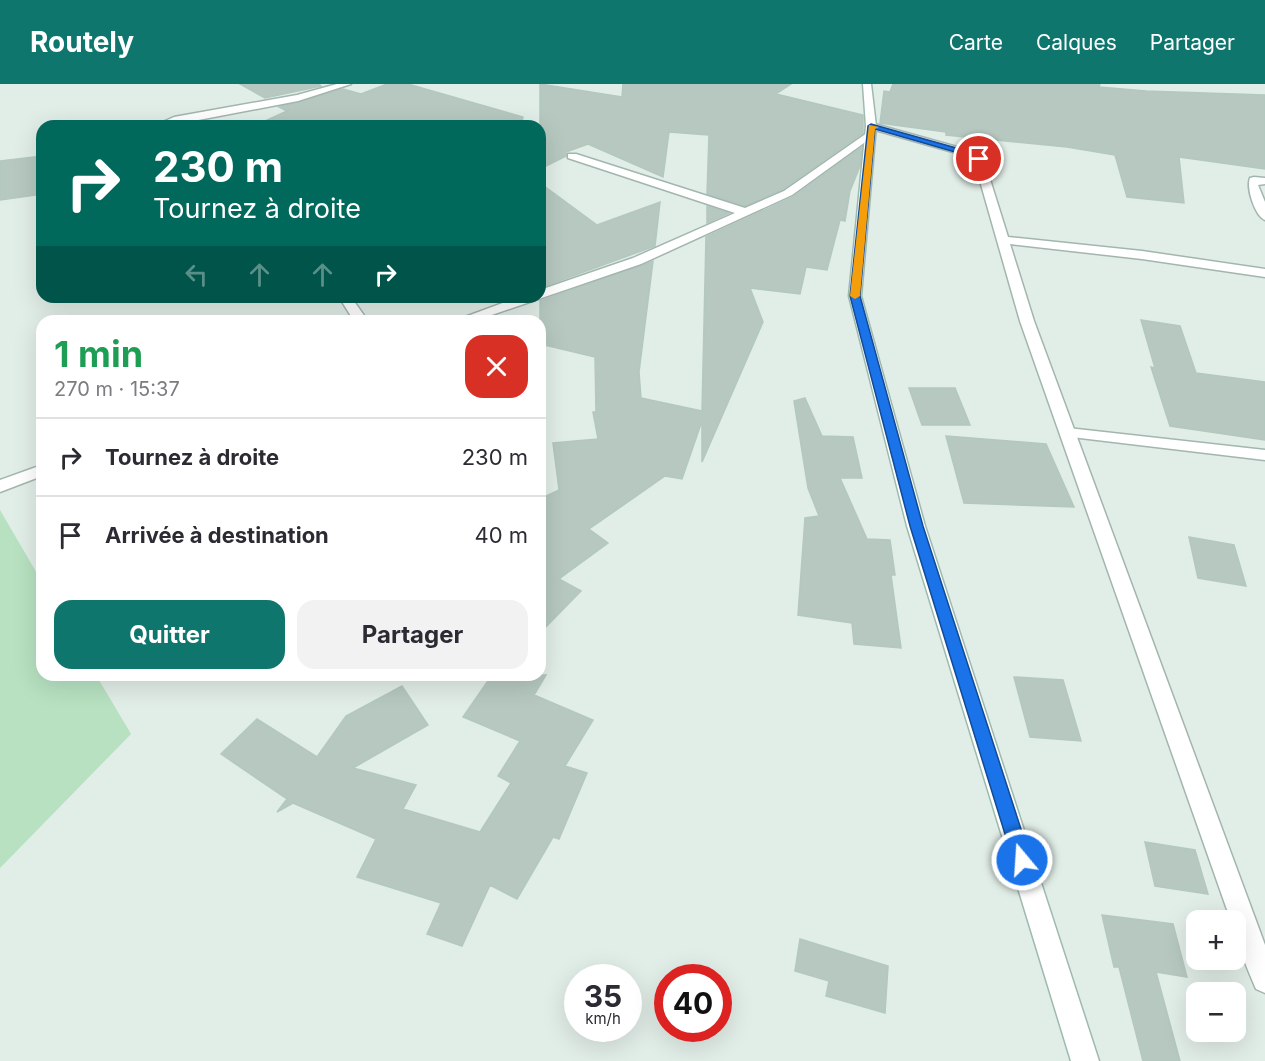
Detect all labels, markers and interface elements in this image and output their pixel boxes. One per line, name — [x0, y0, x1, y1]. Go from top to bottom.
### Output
text: Routely — [30, 25, 134, 59]
text: Carte — [949, 30, 1003, 55]
text: Calques — [1036, 30, 1117, 55]
text: Partager — [1150, 30, 1235, 55]
pin — [953, 133, 1004, 184]
text: 230 m — [153, 141, 283, 192]
icon: arrive — [962, 142, 995, 175]
icon: right — [54, 144, 132, 222]
text: Tournez à droite — [153, 192, 361, 225]
icon: left — [180, 258, 213, 291]
icon: ahead — [243, 258, 276, 291]
icon: ahead — [306, 258, 339, 291]
icon: right — [369, 258, 402, 291]
text: 1 min — [54, 332, 143, 376]
button: close — [465, 335, 528, 398]
text: 270 m · 15:37 — [54, 377, 180, 401]
icon: right — [54, 441, 87, 474]
text: Tournez à droite — [105, 444, 279, 470]
text: 230 m — [462, 444, 528, 470]
icon: arrive — [54, 519, 87, 552]
text: Arrivée à destination — [105, 522, 329, 548]
text: 40 m — [474, 522, 528, 548]
button: Quitter — [54, 600, 285, 669]
button: Partager — [297, 600, 528, 669]
position arrow — [990, 828, 1054, 892]
map controls — [1186, 910, 1246, 1042]
button: + — [1186, 910, 1246, 970]
speed limit sign: 40 — [654, 964, 732, 1042]
text: 35 — [584, 978, 622, 1014]
button: − — [1186, 982, 1246, 1042]
text: km/h — [585, 1009, 621, 1028]

